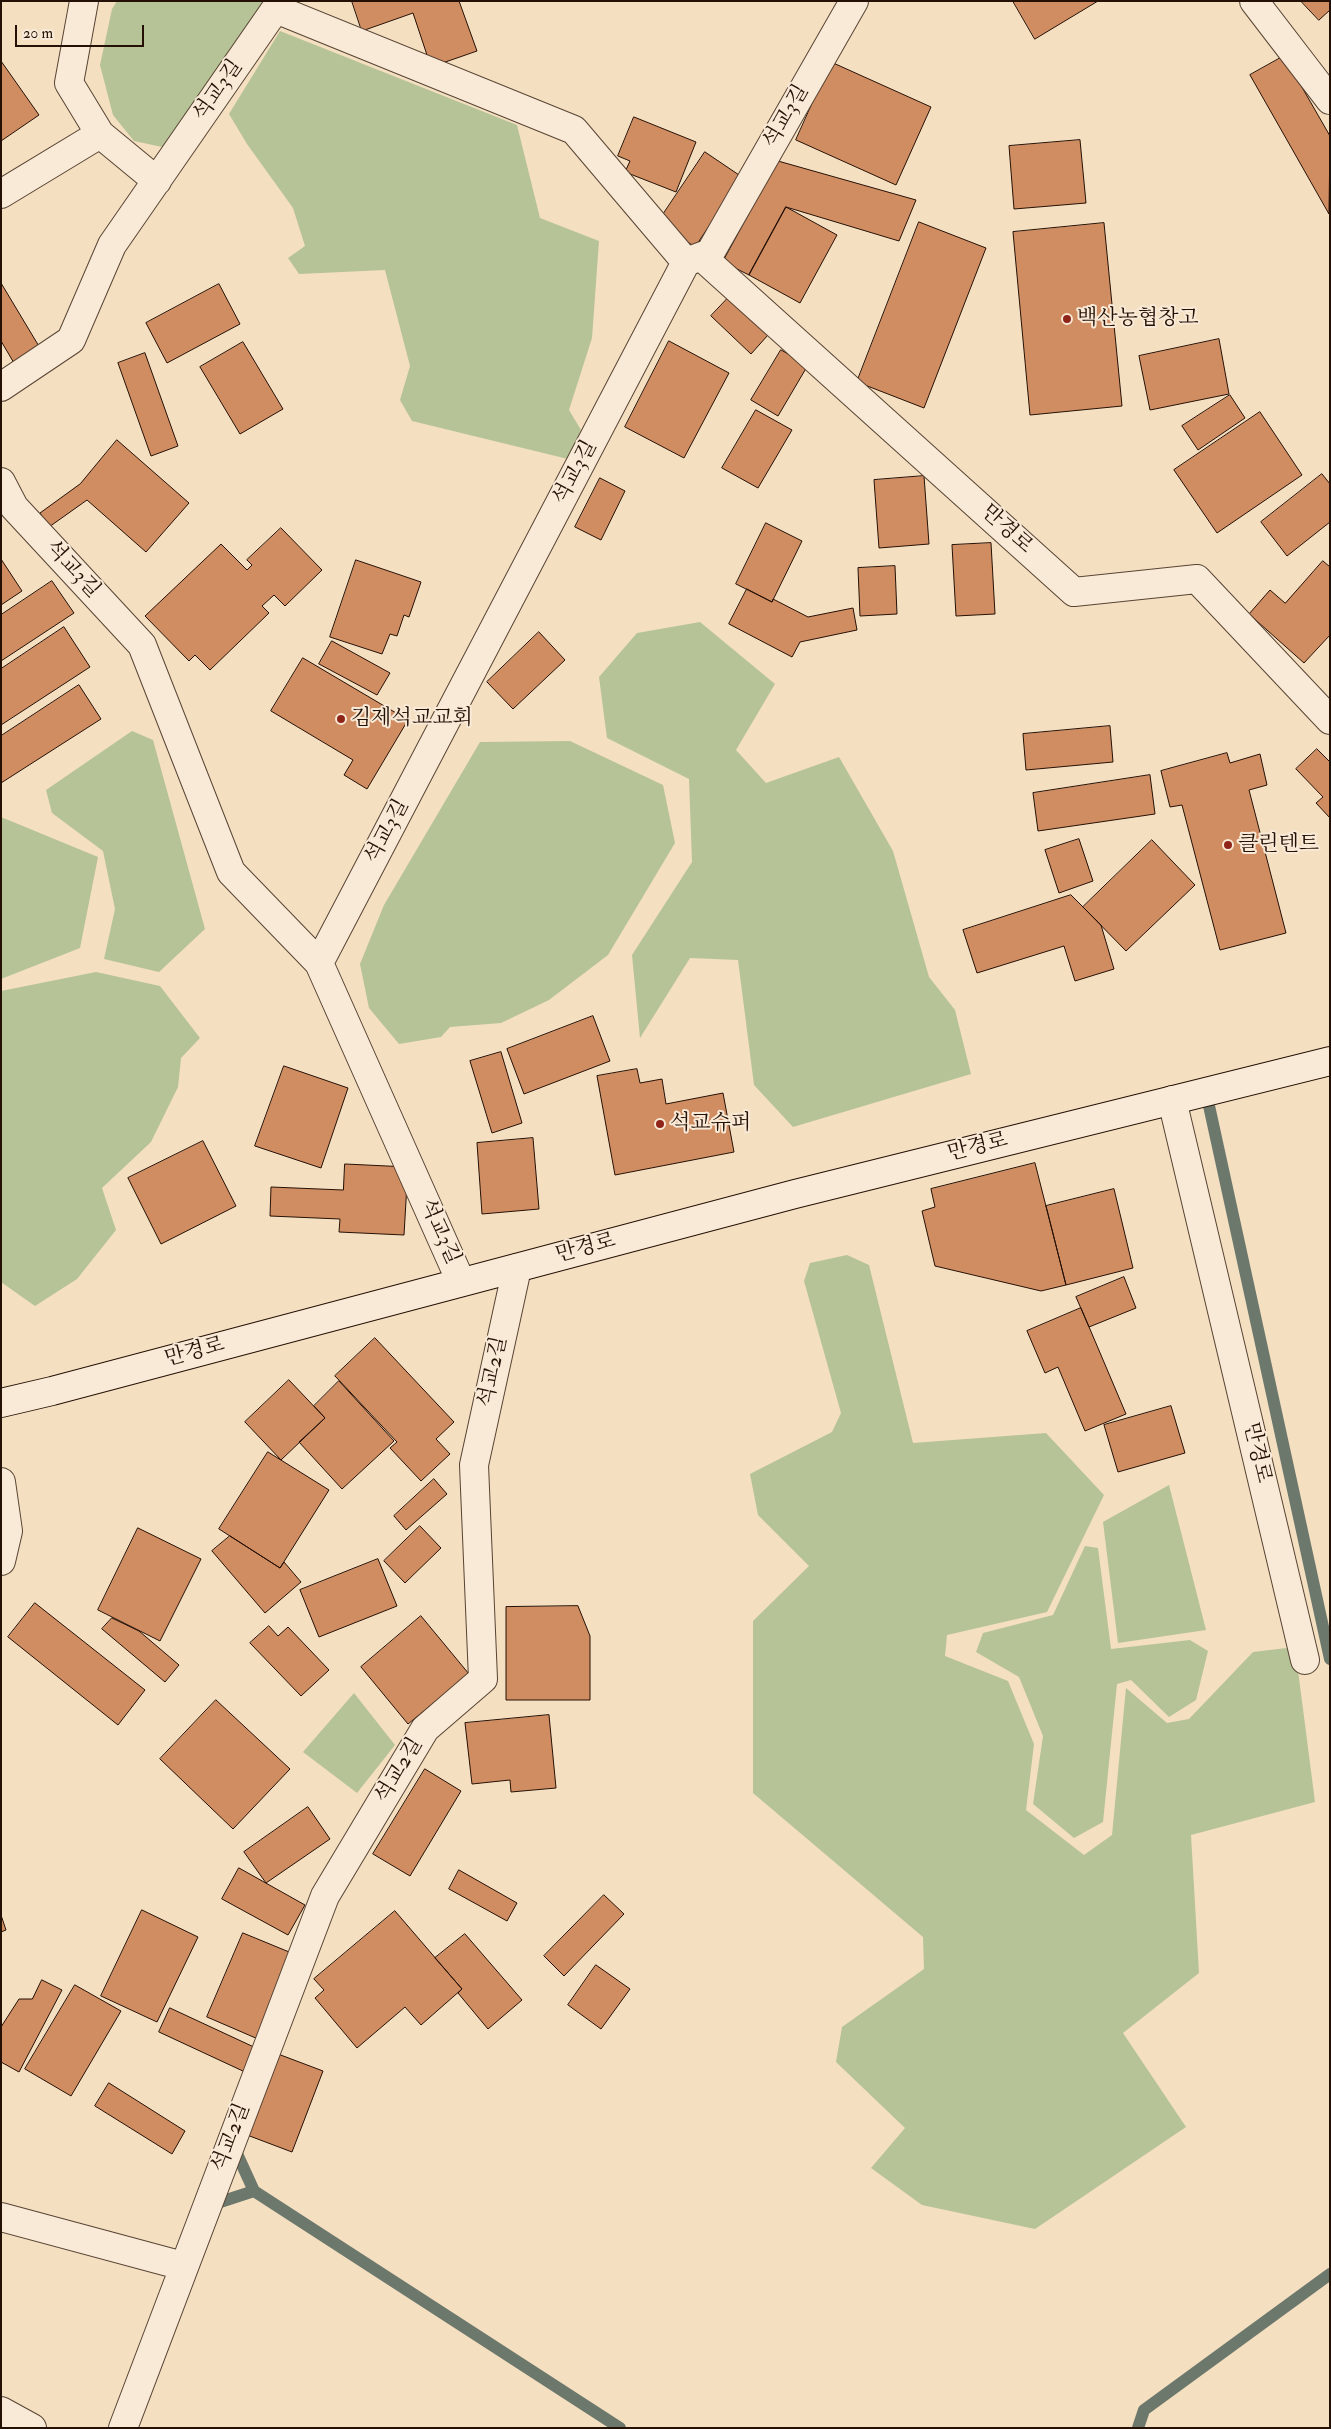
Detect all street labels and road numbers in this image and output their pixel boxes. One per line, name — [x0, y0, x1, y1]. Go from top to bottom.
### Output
street label: 석교3길 — [189, 56, 249, 126]
street label: 석교3길 — [759, 81, 815, 153]
street label: 석교3길 — [549, 437, 603, 509]
street label: 만경로 — [975, 500, 1037, 560]
street label: 석교3길 — [39, 536, 105, 604]
street label: 석교3길 — [361, 796, 415, 868]
street label: 만경로 — [945, 1128, 1011, 1168]
street label: 석교3길 — [413, 1195, 465, 1269]
street label: 만경로 — [553, 1229, 619, 1269]
street label: 만경로 — [162, 1333, 228, 1373]
street label: 석교2길 — [474, 1334, 514, 1410]
street label: 만경로 — [1237, 1421, 1275, 1485]
street label: 석교2길 — [371, 1734, 429, 1808]
street label: 석교2길 — [207, 2100, 257, 2176]

